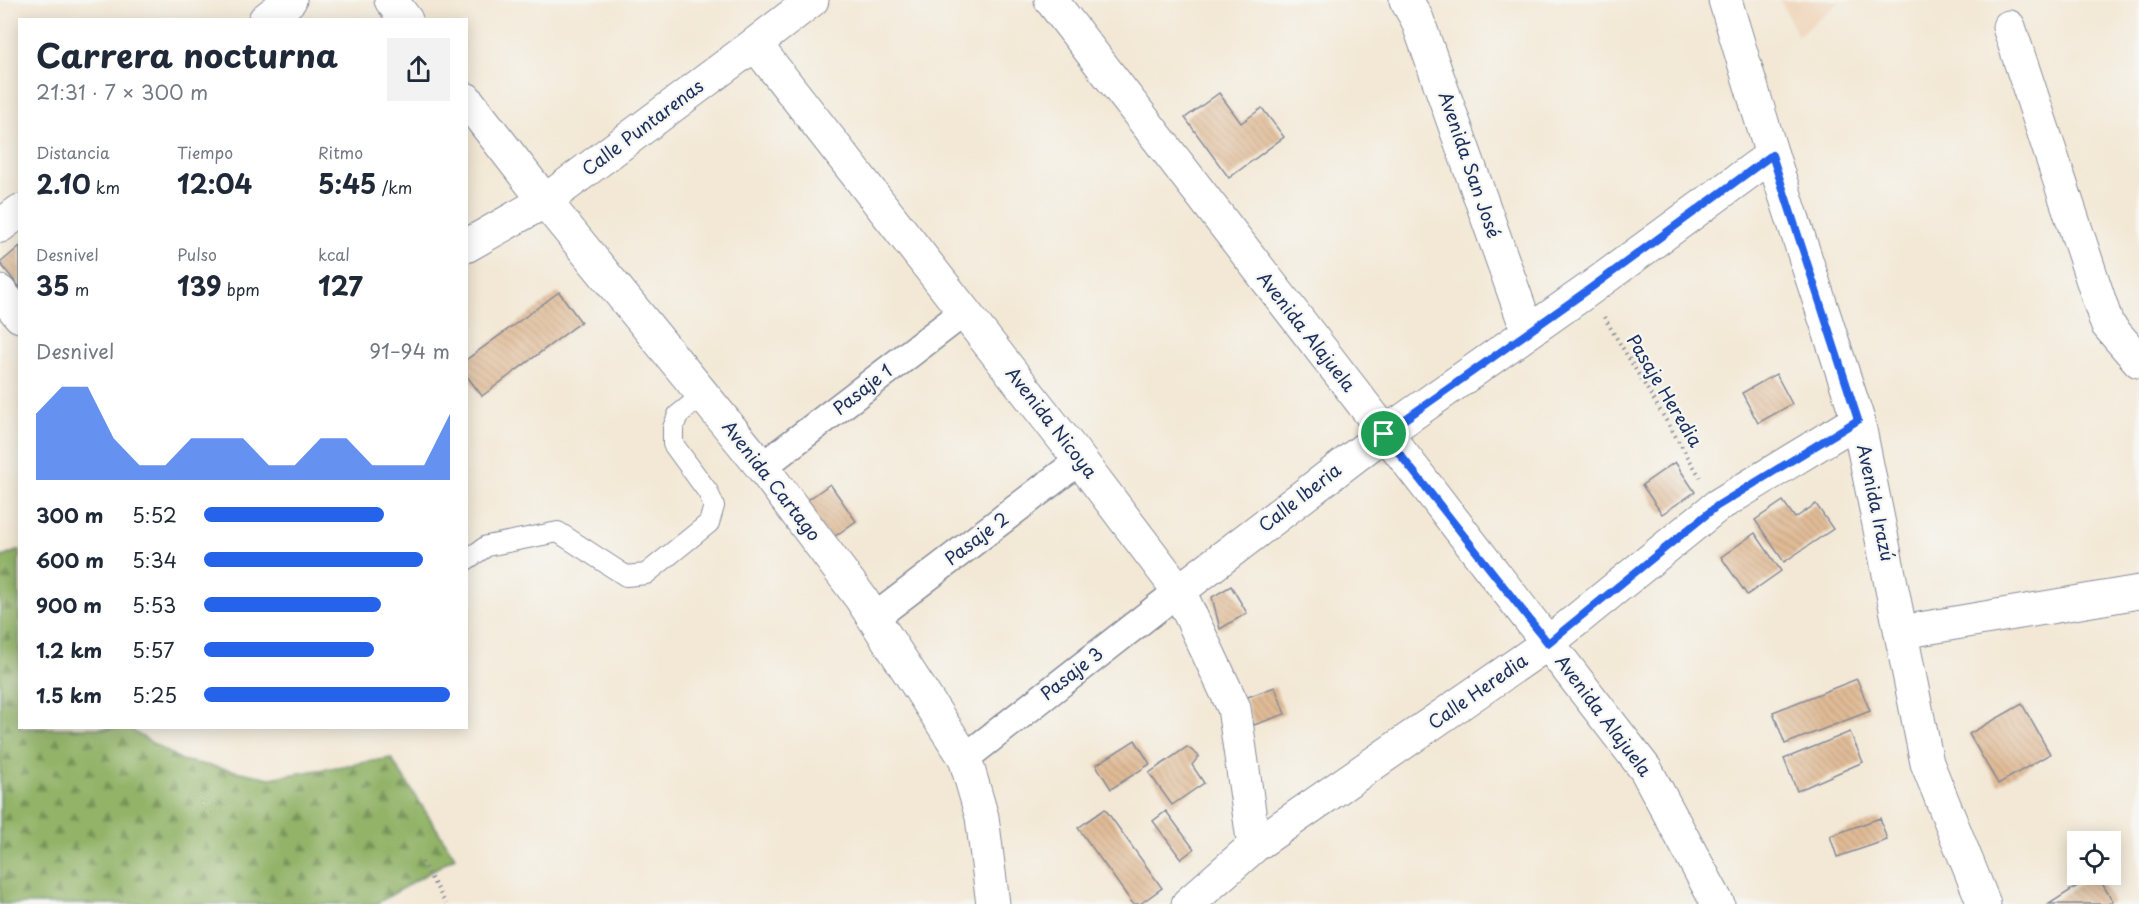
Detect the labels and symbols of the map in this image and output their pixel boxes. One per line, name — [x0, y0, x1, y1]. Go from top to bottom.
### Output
street label: Calle Puntarenas — [576, 72, 709, 182]
street label: Avenida San José — [1433, 88, 1508, 241]
street label: Avenida Alajuela — [1252, 265, 1363, 397]
street label: Pasaje Heredia — [1621, 329, 1710, 452]
street label: Pasaje 1 — [826, 357, 898, 421]
street label: Avenida Nicoya — [1000, 361, 1105, 484]
pin — [1358, 408, 1409, 459]
street label: Avenida Cartago — [716, 414, 828, 546]
street label: Avenida Irazú — [1851, 442, 1902, 564]
street label: Calle Iberia — [1252, 455, 1347, 538]
street label: Pasaje 2 — [938, 505, 1014, 571]
street label: Pasaje 3 — [1034, 640, 1108, 706]
street label: Calle Heredia — [1422, 646, 1533, 735]
street label: Avenida Alajuela — [1549, 649, 1659, 782]

